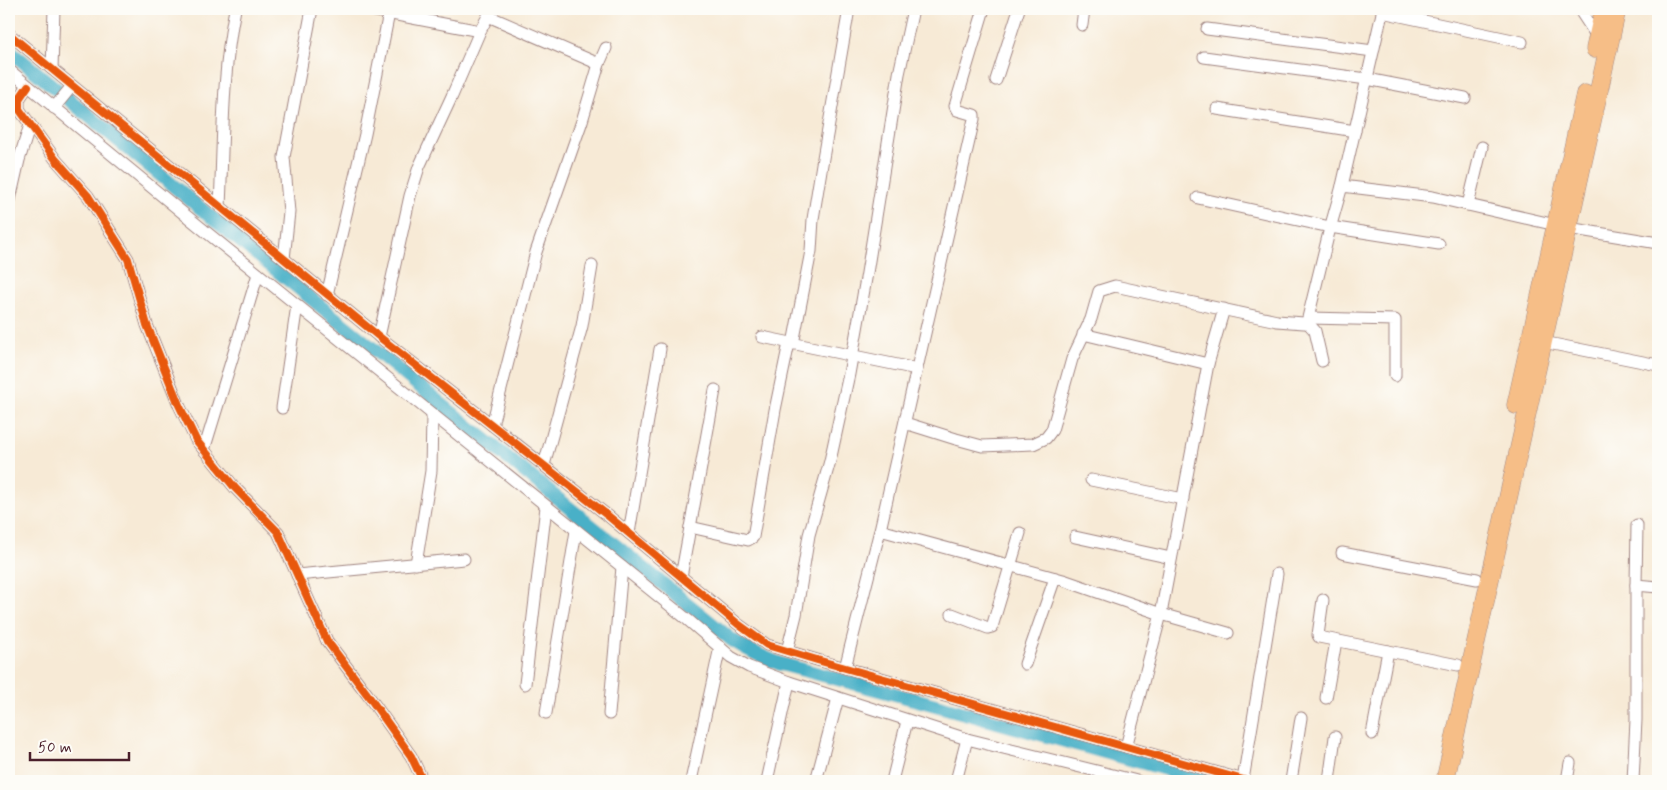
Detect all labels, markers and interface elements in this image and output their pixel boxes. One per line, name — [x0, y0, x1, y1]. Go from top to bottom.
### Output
scale bar — [30, 730, 129, 762]
text: 50 m — [38, 738, 72, 758]

